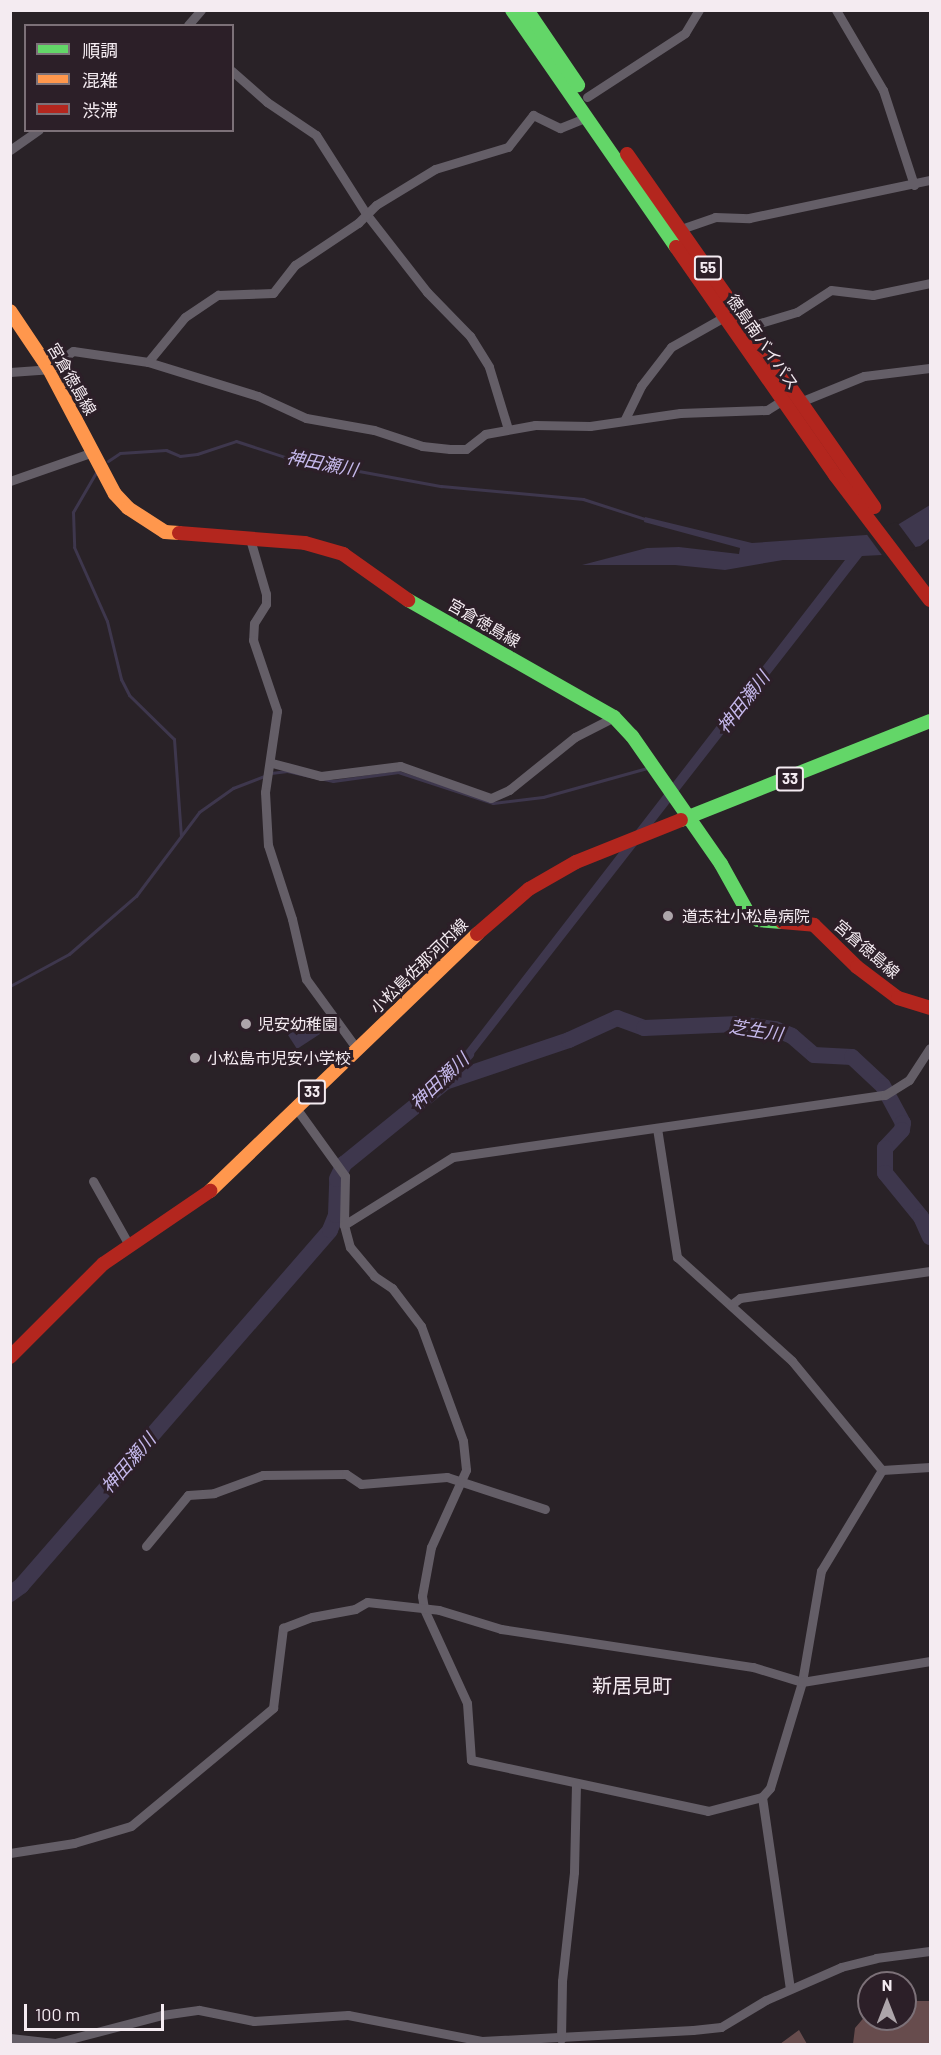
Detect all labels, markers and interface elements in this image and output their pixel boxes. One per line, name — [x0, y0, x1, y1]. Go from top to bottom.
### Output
legend — [24, 24, 234, 132]
text: 順調 — [82, 39, 118, 61]
text: 混雑 — [82, 69, 118, 91]
text: 渋滞 — [82, 99, 118, 121]
road number: 55 — [693, 256, 723, 280]
street label: 徳島南バイパス — [723, 291, 803, 393]
street label: 宮倉徳島線 — [44, 340, 100, 418]
water label: 神田瀬川 — [285, 446, 359, 480]
street label: 宮倉徳島線 — [445, 595, 523, 651]
water label: 神田瀬川 — [712, 667, 774, 737]
road number: 33 — [775, 767, 805, 791]
place label: 道志社小松島病院 — [682, 906, 810, 926]
marker: 道志社小松島病院 — [659, 907, 677, 925]
street label: 小松島佐那河内線 — [366, 915, 472, 1017]
street label: 宮倉徳島線 — [831, 916, 903, 982]
place label: 児安幼稚園 — [258, 1014, 338, 1034]
water label: 芝生川 — [728, 1015, 784, 1045]
marker: 児安幼稚園 — [239, 1017, 253, 1031]
place label: 小松島市児安小学校 — [207, 1048, 351, 1068]
water label: 神田瀬川 — [405, 1049, 473, 1113]
marker: 小松島市児安小学校 — [188, 1051, 202, 1065]
road number: 33 — [297, 1080, 327, 1104]
water label: 神田瀬川 — [96, 1429, 160, 1497]
district label: 新居見町 — [592, 1673, 672, 1697]
north arrow — [857, 1971, 917, 2031]
text: N — [882, 1975, 892, 1994]
scale bar — [27, 1992, 166, 2030]
text: 100 m — [35, 2003, 80, 2025]

